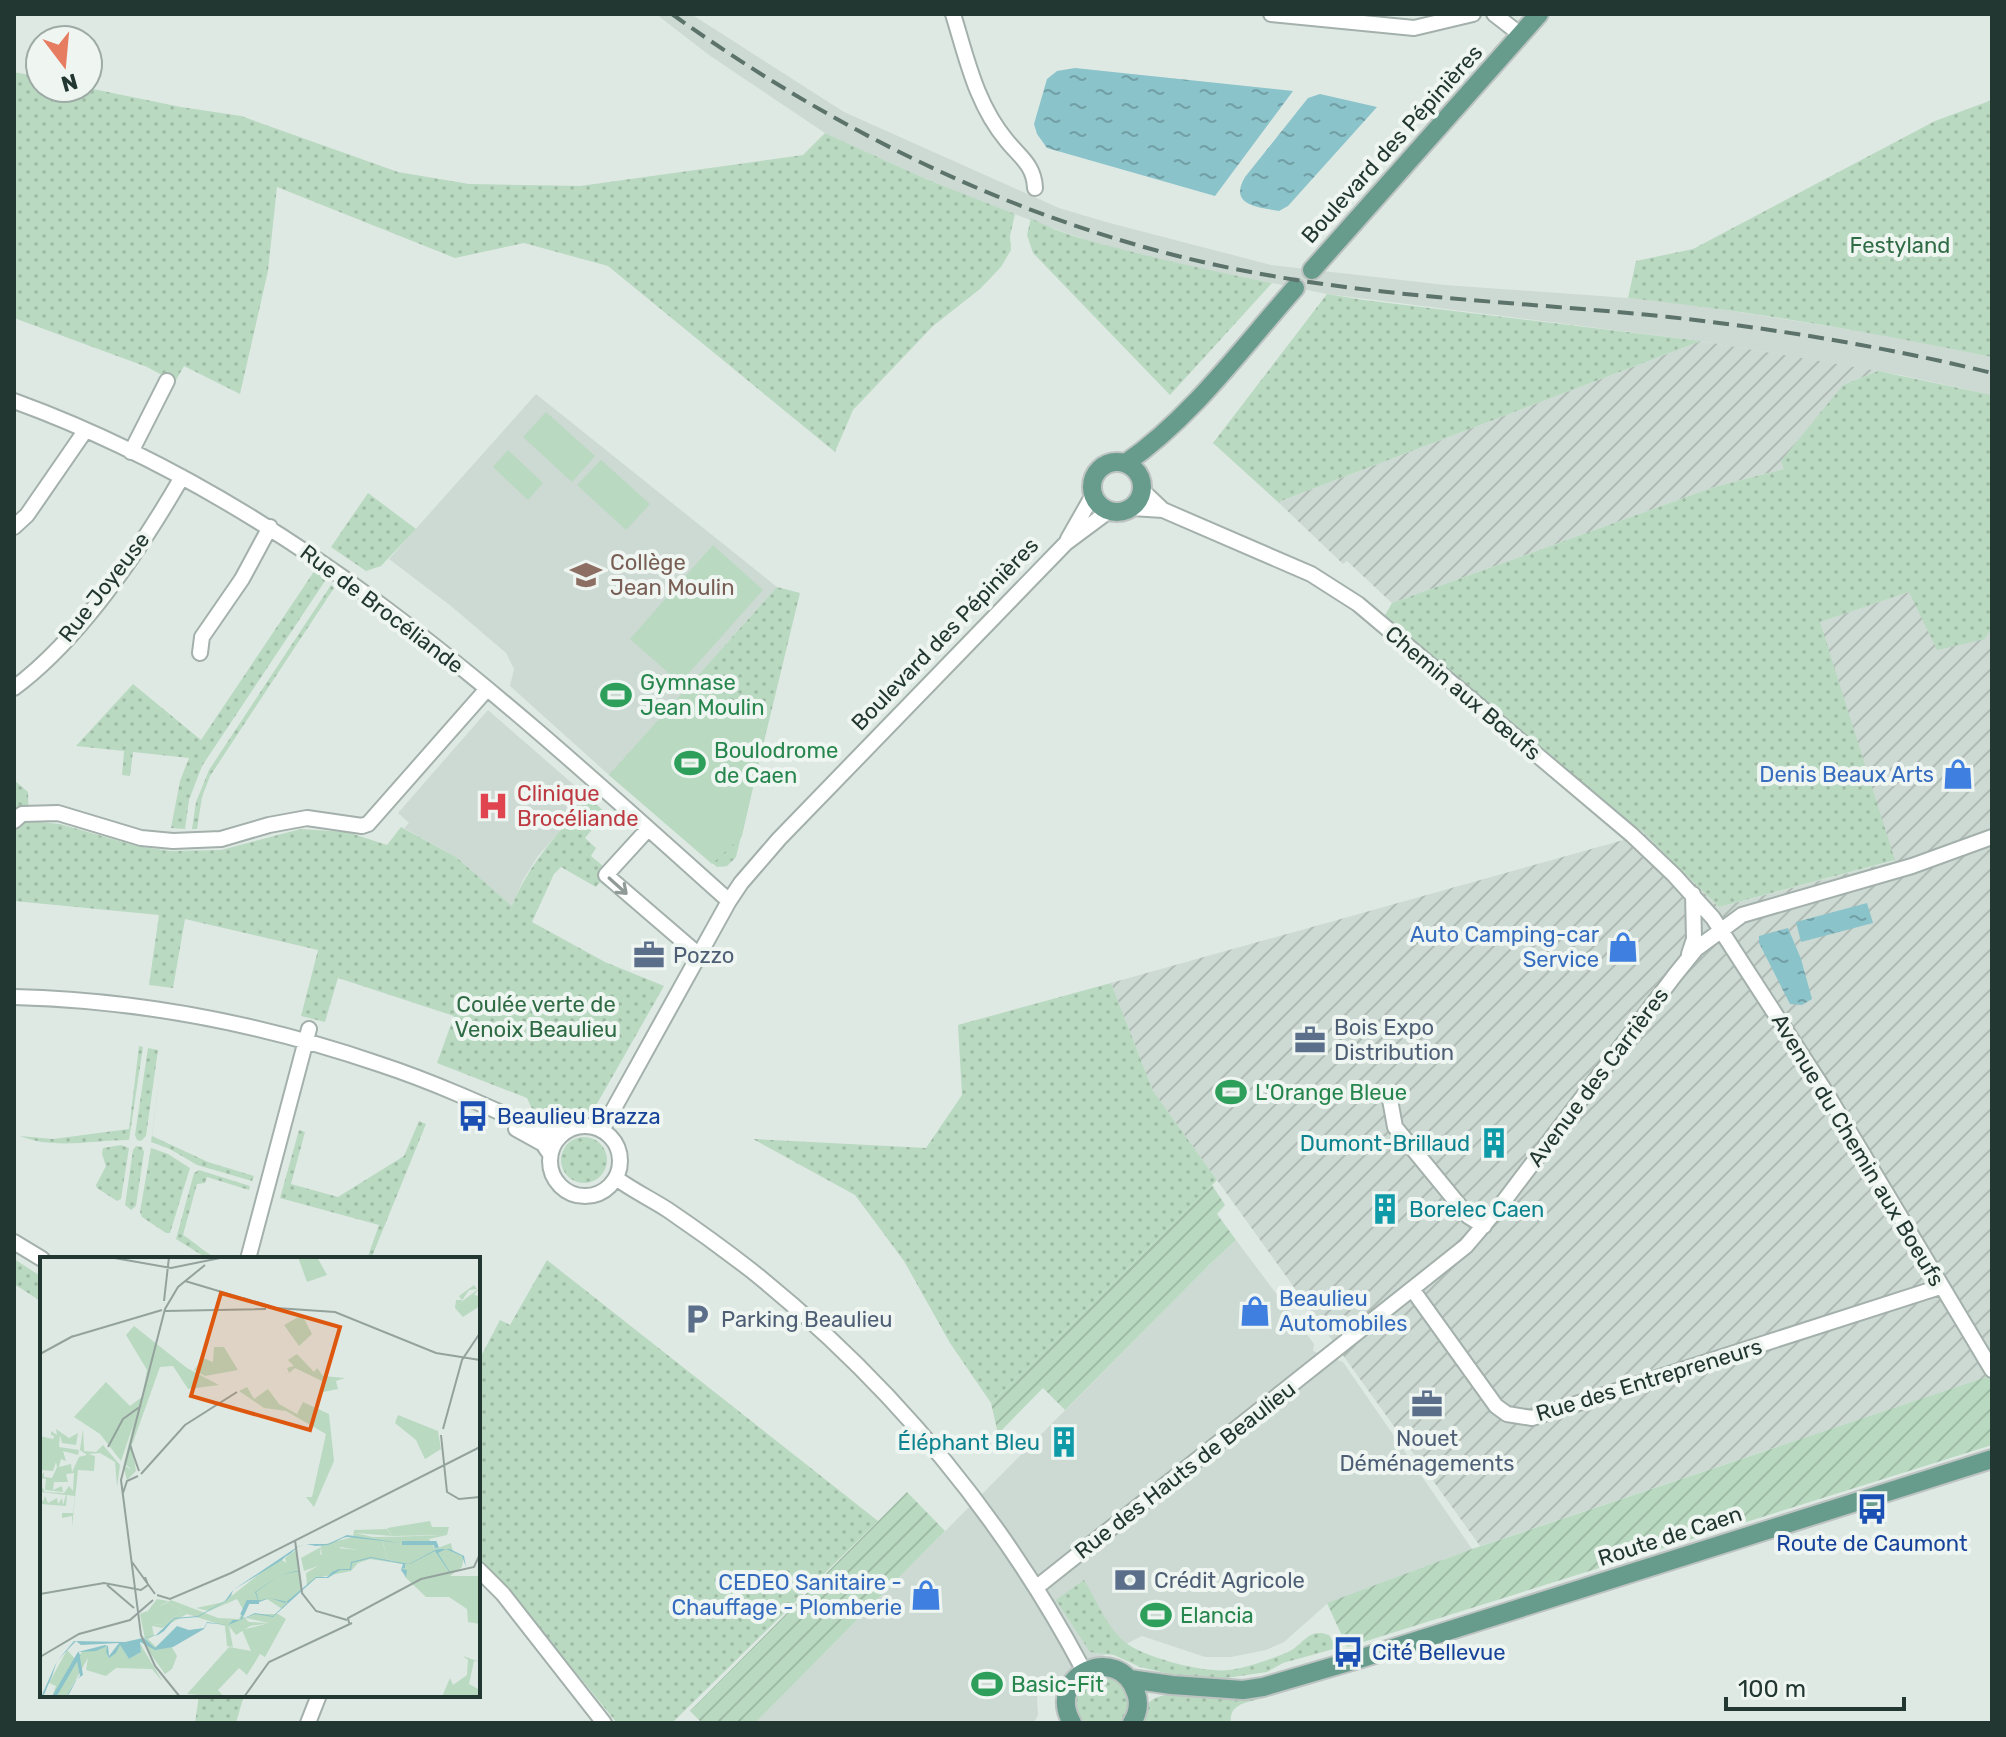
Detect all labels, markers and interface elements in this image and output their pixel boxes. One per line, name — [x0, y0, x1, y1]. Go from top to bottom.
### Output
north arrow — [24, 24, 104, 104]
street label: Boulevard des Pépinières — [1296, 39, 1488, 249]
text: N — [58, 68, 81, 98]
park label: Festyland — [1850, 232, 1950, 259]
street label: Rue Joyeuse — [53, 527, 155, 647]
street label: Boulevard des Pépinières — [846, 532, 1044, 736]
street label: Rue de Brocéliande — [295, 539, 469, 679]
place label: Collège Jean Moulin — [610, 549, 734, 601]
school or university icon: Collège Jean Moulin — [569, 558, 603, 592]
street label: Chemin aux Bœufs — [1380, 620, 1546, 766]
place label: Gymnase Jean Moulin — [640, 669, 764, 721]
sports icon: Gymnase Jean Moulin — [599, 678, 633, 712]
place label: Boulodrome de Caen — [714, 737, 838, 789]
sports icon: Boulodrome de Caen — [673, 746, 707, 780]
shop icon: Denis Beaux Arts — [1941, 757, 1975, 791]
place label: Denis Beaux Arts — [1759, 761, 1934, 788]
place label: Clinique Brocéliande — [517, 780, 639, 832]
hospital icon: Clinique Brocéliande — [476, 789, 510, 823]
one-way arrow — [608, 876, 628, 894]
place label: Auto Camping-car Service — [1410, 921, 1600, 973]
shop icon: Auto Camping-car Service — [1606, 930, 1640, 964]
office icon: Pozzo — [632, 938, 666, 972]
place label: Pozzo — [673, 942, 734, 969]
street label: Avenue des Carrières — [1522, 982, 1674, 1172]
park label: Coulée verte de Venoix Beaulieu — [455, 991, 617, 1043]
street label: Avenue du Chemin aux Boeufs — [1766, 1009, 1950, 1291]
place label: Bois Expo Distribution — [1334, 1014, 1454, 1066]
office icon: Bois Expo Distribution — [1293, 1023, 1327, 1057]
sports icon: L'Orange Bleue — [1214, 1075, 1248, 1109]
place label: L'Orange Bleue — [1255, 1079, 1407, 1106]
bus stop icon: Beaulieu Brazza — [456, 1099, 490, 1133]
place label: Beaulieu Brazza — [497, 1103, 661, 1130]
building icon: Dumont-Brillaud — [1477, 1126, 1511, 1160]
place label: Dumont-Brillaud — [1300, 1130, 1470, 1157]
building icon: Borelec Caen — [1368, 1192, 1402, 1226]
place label: Borelec Caen — [1409, 1196, 1544, 1223]
inset map — [40, 1257, 480, 1697]
place label: Beaulieu Automobiles — [1279, 1285, 1408, 1337]
shop icon: Beaulieu Automobiles — [1238, 1294, 1272, 1328]
parking icon: Parking Beaulieu — [680, 1302, 714, 1336]
place label: Parking Beaulieu — [721, 1306, 893, 1333]
street label: Rue des Entrepreneurs — [1533, 1333, 1765, 1427]
street label: Rue des Hauts de Beaulieu — [1069, 1375, 1301, 1565]
office icon: Nouet Déménagements — [1410, 1387, 1444, 1421]
building icon: Éléphant Bleu — [1047, 1425, 1081, 1459]
place label: Nouet Déménagements — [1339, 1425, 1515, 1477]
place label: Éléphant Bleu — [898, 1429, 1040, 1456]
bus stop icon: Route de Caumont — [1855, 1492, 1889, 1526]
street label: Route de Caen — [1595, 1500, 1745, 1572]
place label: Route de Caumont — [1776, 1530, 1968, 1557]
bank icon: Crédit Agricole — [1113, 1563, 1147, 1597]
place label: Crédit Agricole — [1154, 1567, 1305, 1594]
place label: CEDEO Sanitaire - Chauffage - Plomberie — [671, 1569, 902, 1621]
shop icon: CEDEO Sanitaire - Chauffage - Plomberie — [909, 1578, 943, 1612]
sports icon: Elancia — [1139, 1598, 1173, 1632]
place label: Elancia — [1180, 1602, 1254, 1629]
bus stop icon: Cité Bellevue — [1331, 1635, 1365, 1669]
place label: Cité Bellevue — [1372, 1639, 1506, 1666]
scale bar — [1726, 1661, 1904, 1711]
sports icon: Basic-Fit — [970, 1667, 1004, 1701]
place label: Basic-Fit — [1011, 1671, 1104, 1698]
text: 100 m — [1738, 1675, 1806, 1703]

